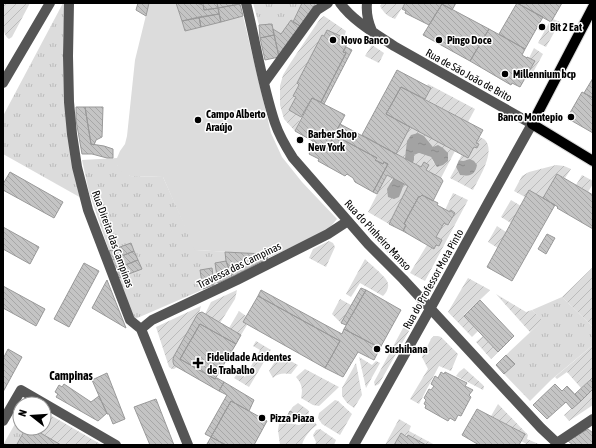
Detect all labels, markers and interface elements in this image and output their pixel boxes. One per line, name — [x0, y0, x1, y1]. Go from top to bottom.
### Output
place label: Bit 2 Eat — [550, 21, 583, 33]
marker: Bit 2 Eat — [537, 22, 547, 32]
place label: Novo Banco — [341, 34, 389, 46]
place label: Pingo Doce — [447, 34, 492, 46]
marker: Novo Banco — [328, 35, 338, 45]
marker: Pingo Doce — [434, 35, 444, 45]
street label: Rua de São João de Brito — [424, 46, 514, 104]
place label: Millennium bcp — [513, 68, 576, 80]
marker: Millennium bcp — [500, 69, 510, 79]
place label: Campo Alberto Araújo — [205, 108, 266, 133]
place label: Banco Montepio — [498, 111, 563, 123]
marker: Banco Montepio — [566, 112, 576, 122]
marker: Campo Alberto Araújo — [193, 115, 203, 125]
place label: Barber Shop New York — [308, 128, 357, 153]
marker: Barber Shop New York — [295, 135, 305, 145]
street label: Rua Direita das Campinas — [90, 189, 136, 289]
street label: Rua do Pinheiro Manso — [342, 197, 414, 273]
street label: Rua do Professor Mota Pinto — [400, 227, 466, 331]
street label: Travessa das Campinas — [195, 239, 283, 291]
place label: Sushihana — [385, 343, 428, 355]
marker: Sushihana — [372, 344, 382, 354]
place label: Fidelidade Acidentes de Trabalho — [207, 351, 291, 376]
marker: Fidelidade Acidentes de Trabalho — [192, 357, 204, 369]
district label: Campinas — [49, 369, 94, 383]
north arrow — [12, 396, 52, 436]
text: N — [16, 408, 29, 418]
place label: Pizza Piaza — [270, 412, 314, 424]
marker: Pizza Piaza — [257, 413, 267, 423]

